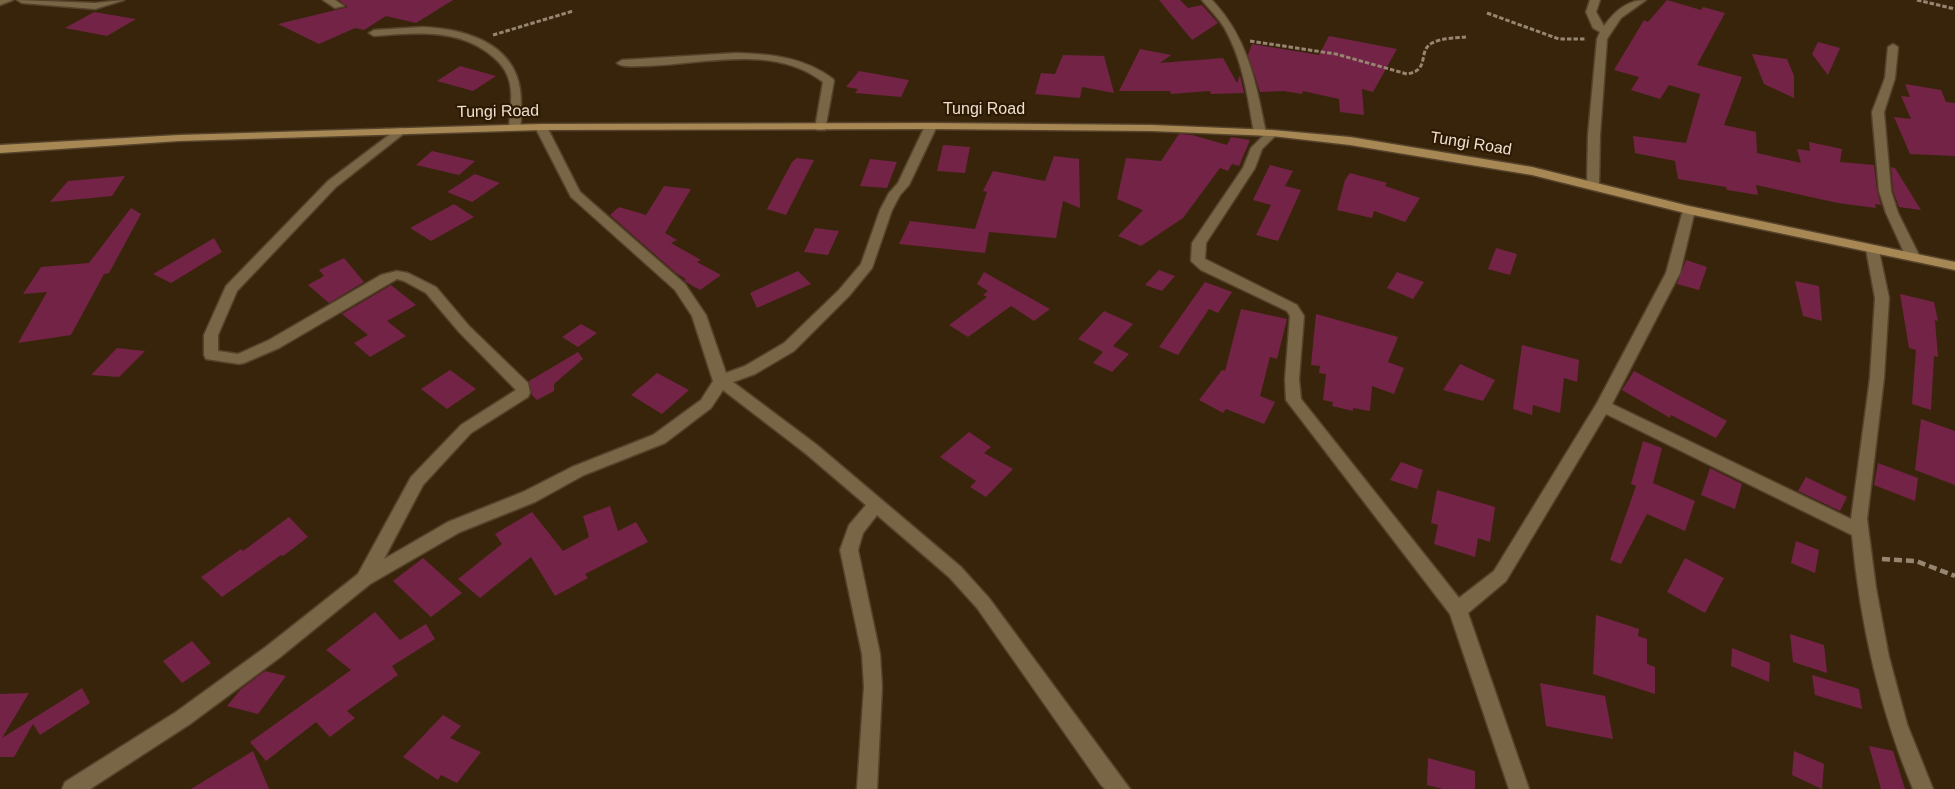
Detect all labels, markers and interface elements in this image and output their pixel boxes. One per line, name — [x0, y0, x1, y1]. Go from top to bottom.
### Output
street label: Tungi Road — [943, 100, 1025, 120]
street label: Tungi Road — [457, 102, 539, 122]
street label: Tungi Road — [1429, 128, 1513, 160]

